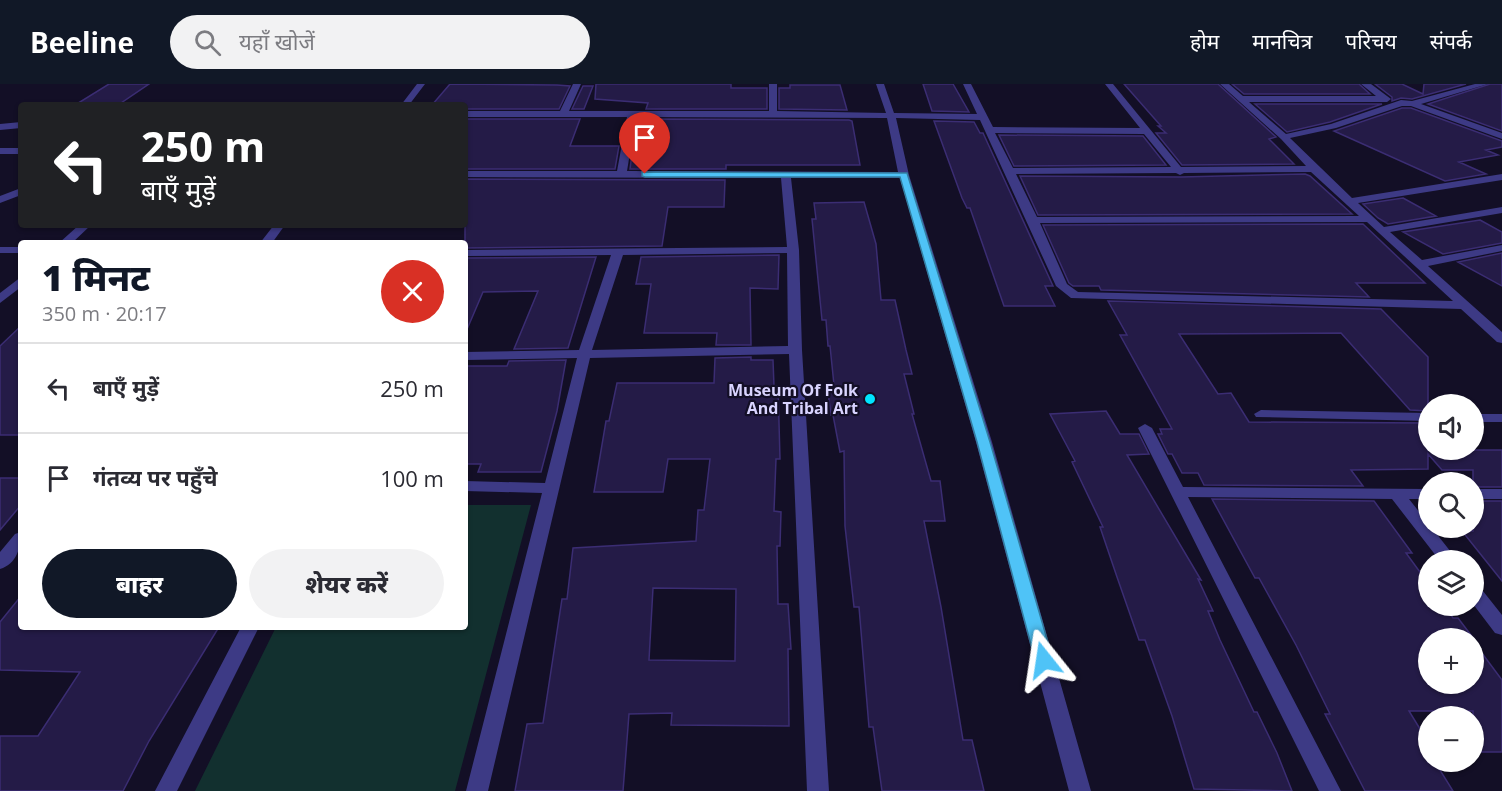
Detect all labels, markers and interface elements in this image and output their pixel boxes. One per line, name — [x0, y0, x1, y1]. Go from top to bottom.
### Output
search box — [170, 15, 590, 69]
text: Beeline — [30, 23, 134, 61]
icon: search — [191, 26, 224, 59]
text: यहाँ खोजें — [239, 26, 315, 56]
text: होम — [1190, 27, 1219, 55]
text: मानचित्र — [1252, 27, 1312, 55]
text: परिचय — [1345, 27, 1397, 55]
text: संपर्क — [1430, 27, 1472, 55]
pin — [619, 112, 670, 174]
text: 250 m — [141, 117, 265, 174]
icon: arrive — [628, 121, 661, 154]
icon: left — [42, 126, 120, 204]
text: बाएँ मुड़ें — [141, 171, 216, 208]
text: 1 मिनट — [42, 253, 150, 302]
button: close — [381, 260, 444, 323]
text: 350 m · 20:17 — [42, 300, 167, 327]
icon: left — [42, 372, 75, 405]
text: बाएँ मुड़ें — [93, 372, 159, 402]
text: 250 m — [380, 373, 444, 403]
place label: Museum Of Folk And Tribal Art — [728, 379, 858, 419]
marker: Museum Of Folk And Tribal Art — [863, 392, 877, 406]
map controls — [1418, 394, 1484, 772]
button: sound — [1418, 394, 1484, 460]
icon: arrive — [42, 462, 75, 495]
text: गंतव्य पर पहुँचे — [93, 462, 218, 492]
text: 100 m — [380, 463, 444, 493]
button: search — [1418, 472, 1484, 538]
button: बाहर — [42, 549, 237, 618]
button: शेयर करें — [249, 549, 444, 618]
button: layers — [1418, 550, 1484, 616]
position arrow — [1012, 628, 1076, 692]
button: + — [1418, 628, 1484, 694]
button: − — [1418, 706, 1484, 772]

